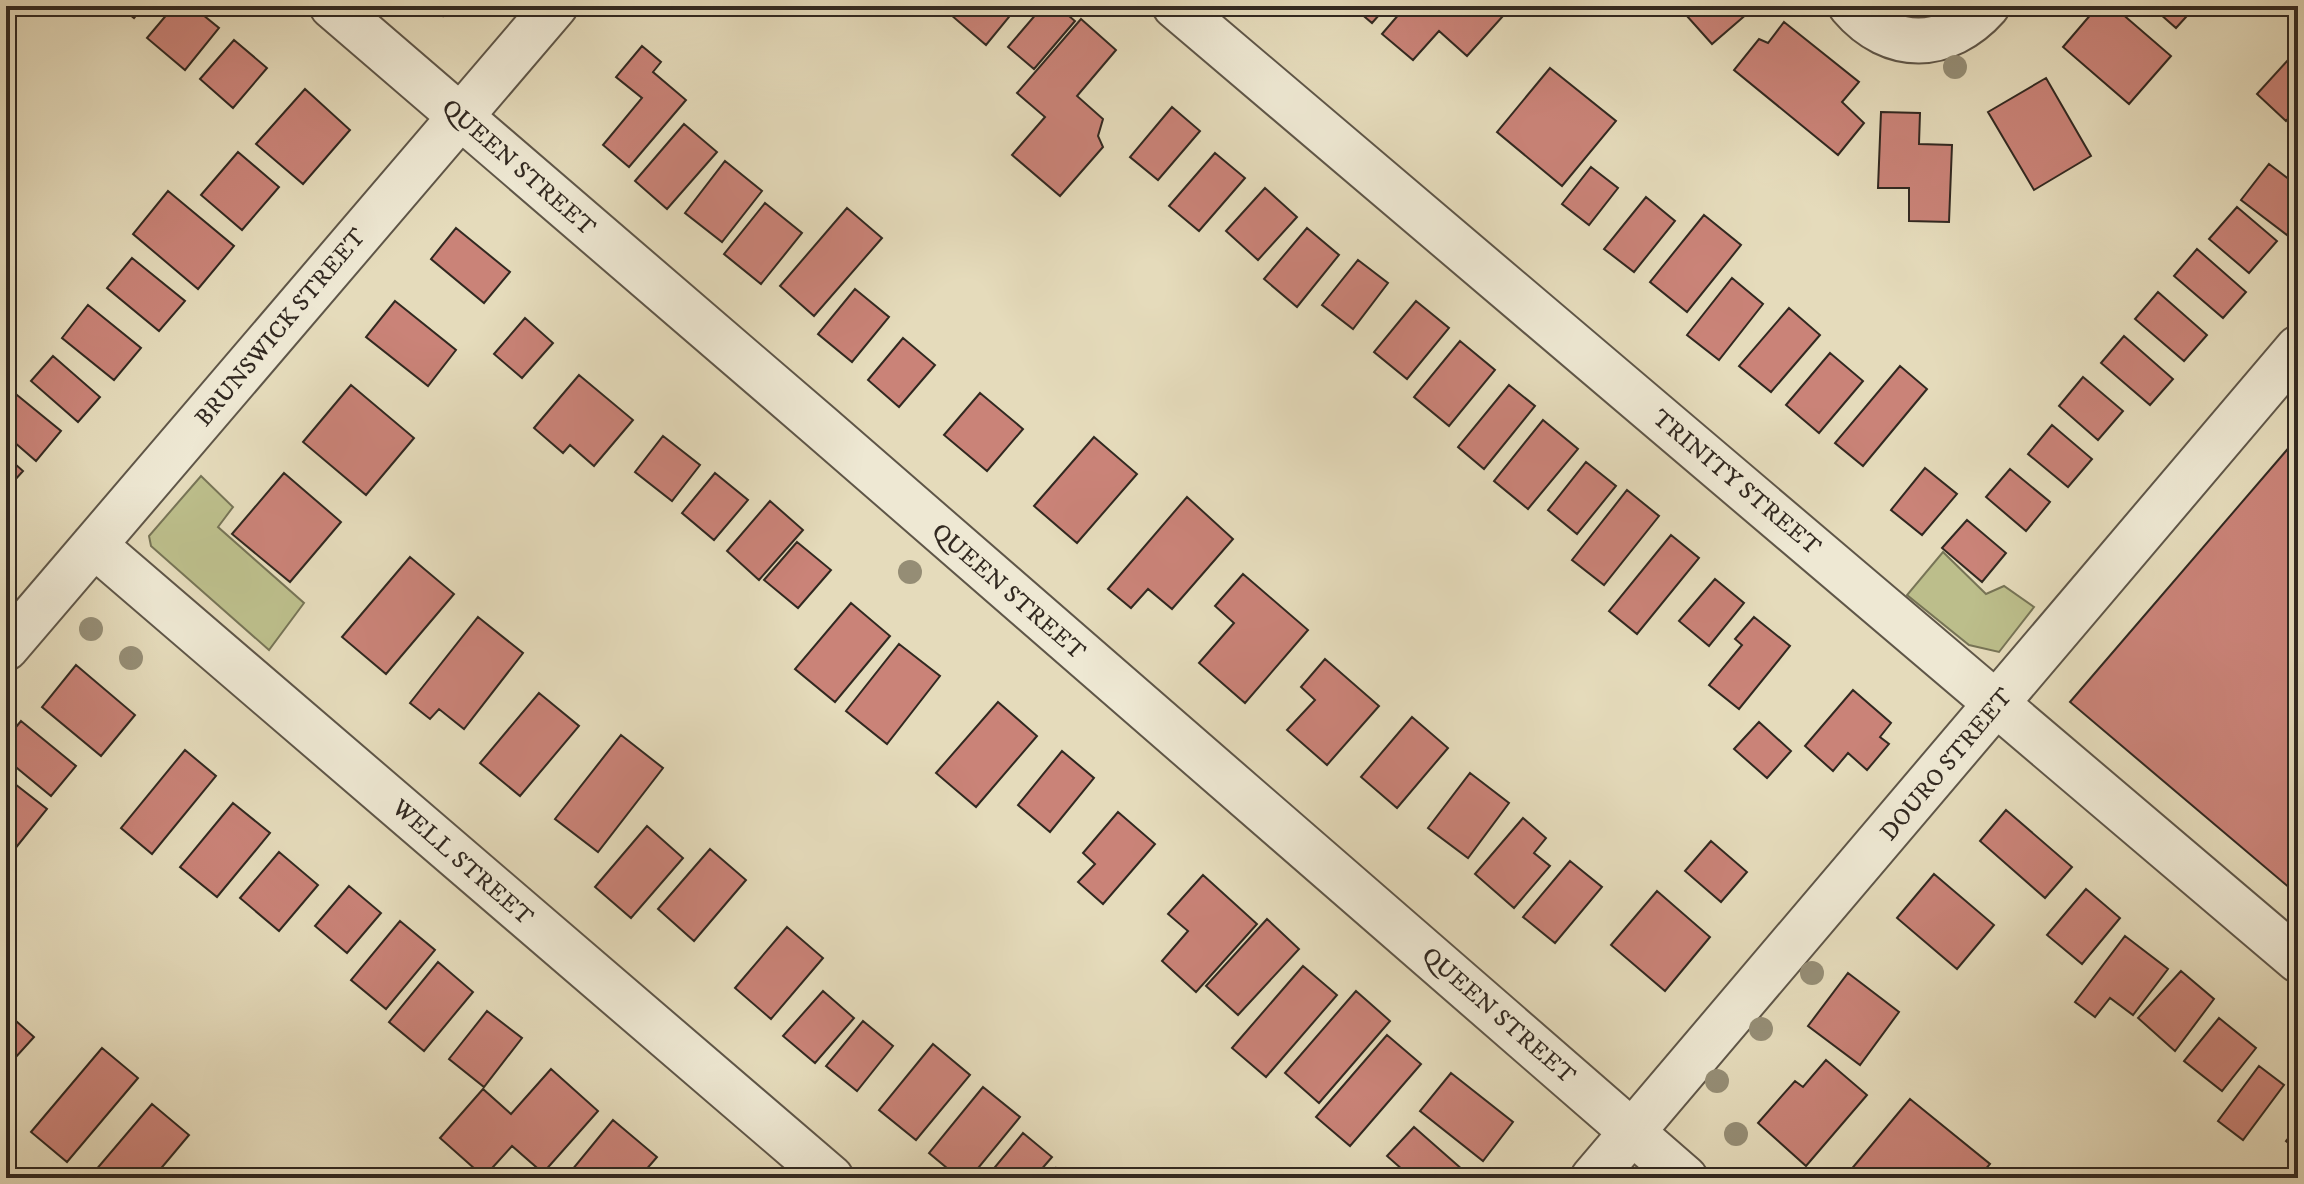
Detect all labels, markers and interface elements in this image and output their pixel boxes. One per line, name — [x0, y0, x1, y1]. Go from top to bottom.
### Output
street label: QUEEN STREET — [435, 93, 601, 243]
street label: BRUNSWICK STREET — [189, 222, 373, 433]
street label: TRINITY STREET — [1646, 403, 1827, 562]
street label: QUEEN STREET — [925, 517, 1091, 667]
street label: DOURO STREET — [1874, 682, 2019, 847]
street label: WELL STREET — [385, 793, 539, 932]
street label: QUEEN STREET — [1415, 941, 1581, 1091]

